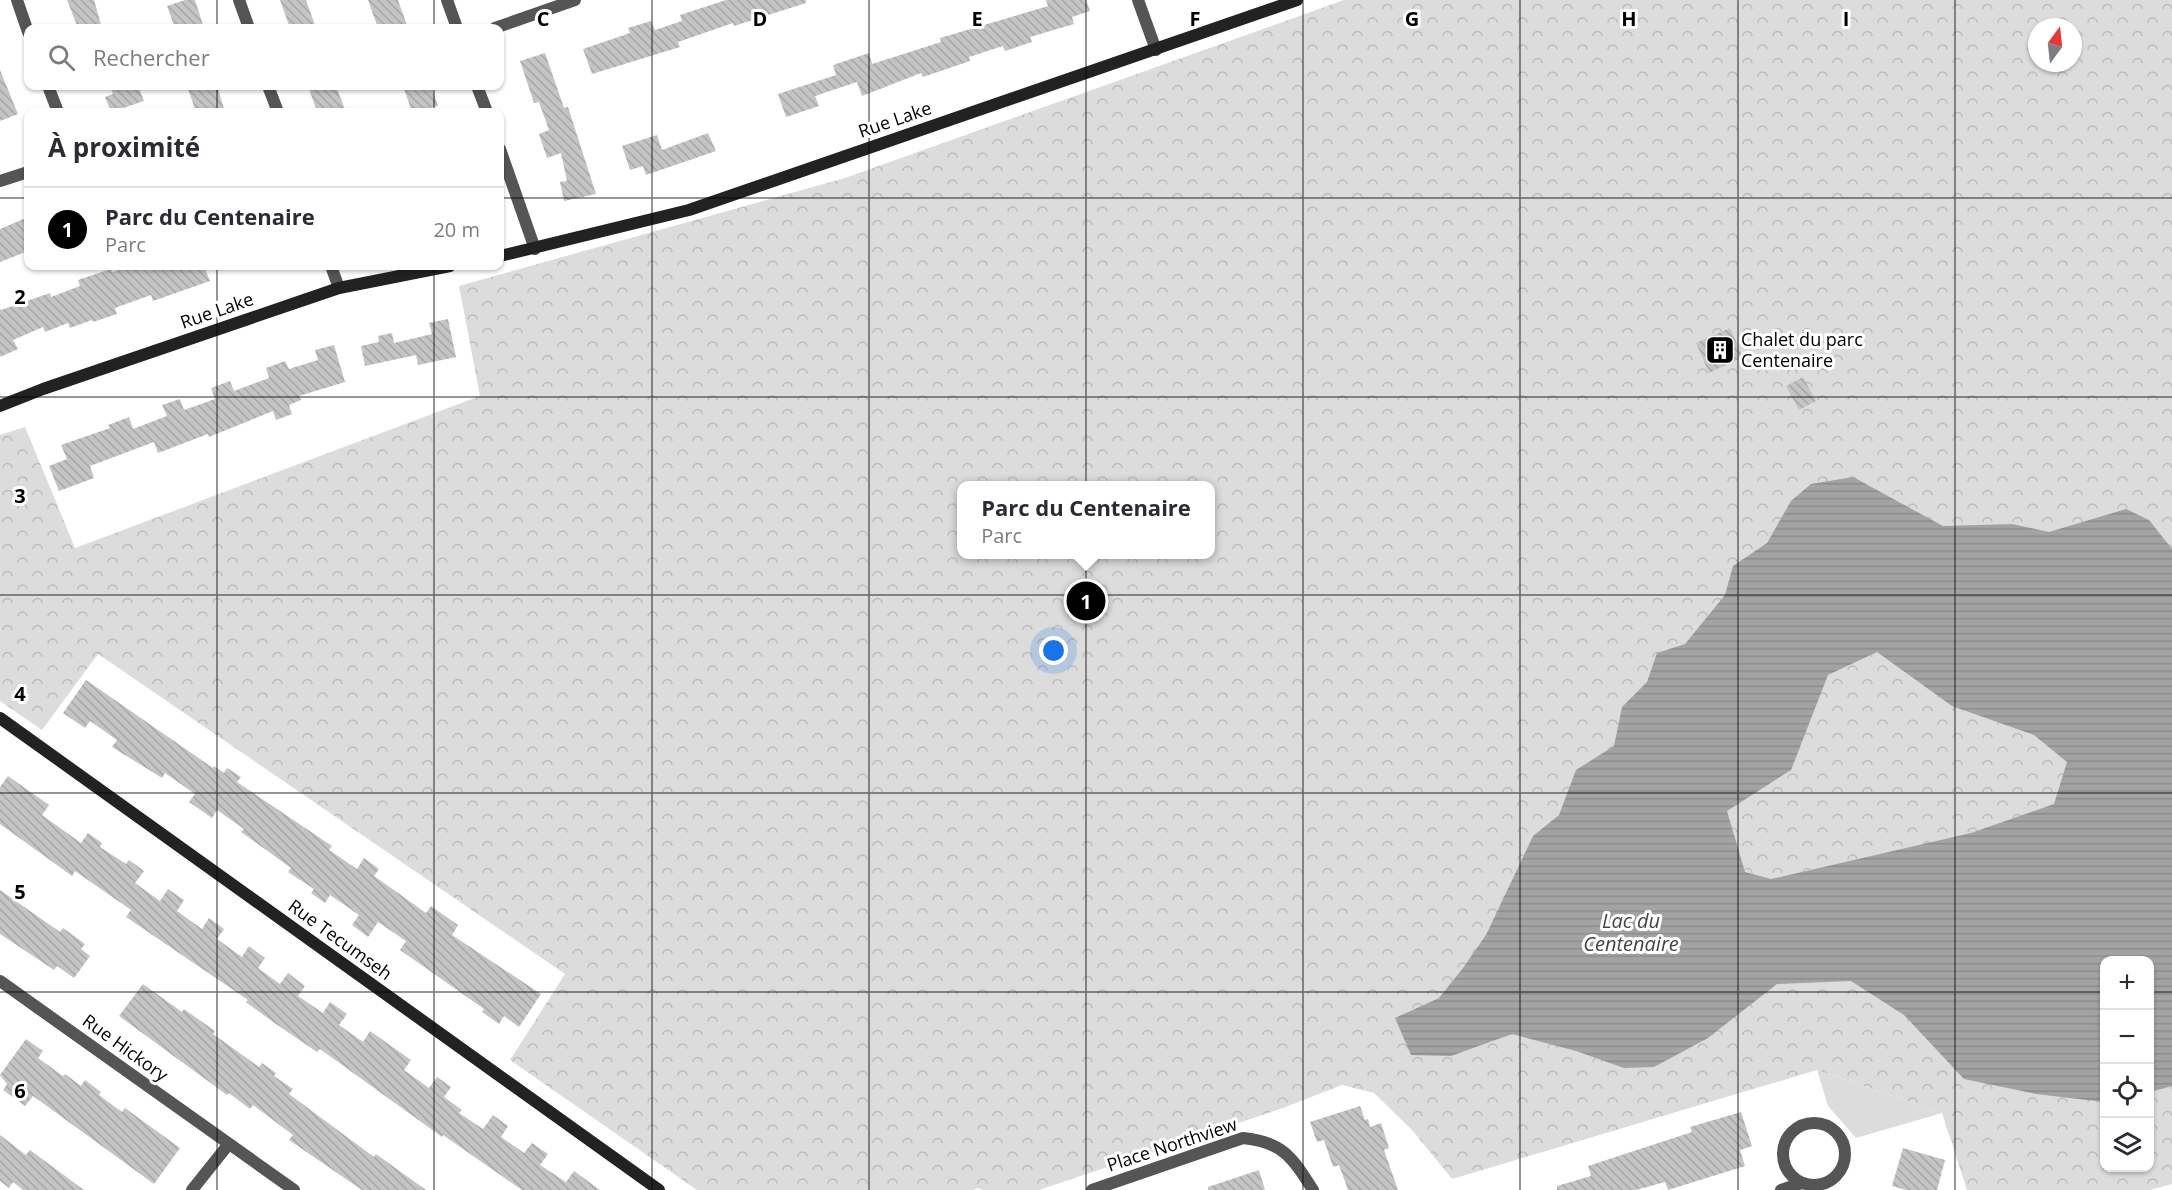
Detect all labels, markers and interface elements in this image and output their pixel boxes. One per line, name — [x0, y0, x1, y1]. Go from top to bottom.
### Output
text: C — [537, 5, 550, 32]
text: D — [753, 5, 767, 32]
text: E — [971, 5, 983, 32]
text: F — [1190, 5, 1200, 32]
text: G — [1405, 5, 1419, 32]
text: H — [1621, 5, 1637, 32]
text: I — [1843, 5, 1849, 32]
north arrow — [2028, 18, 2082, 72]
search box — [24, 24, 504, 90]
icon: search — [45, 41, 78, 74]
text: Rechercher — [93, 42, 210, 72]
street label: Rue Lake — [855, 95, 934, 143]
text: À proximité — [48, 129, 200, 165]
text: Parc du Centenaire — [105, 201, 315, 231]
text: 1 — [62, 216, 73, 243]
text: 20 m — [433, 216, 480, 243]
text: Parc — [105, 231, 146, 258]
text: 2 — [14, 283, 26, 310]
street label: Rue Lake — [177, 286, 256, 334]
place label: Chalet du parc Centenaire — [1741, 327, 1863, 372]
building icon: Chalet du parc Centenaire — [1704, 334, 1736, 366]
popup — [957, 481, 1215, 559]
text: 3 — [14, 482, 26, 509]
text: Parc du Centenaire — [981, 492, 1191, 522]
text: Parc — [981, 522, 1022, 549]
pin: 1 — [1066, 578, 1106, 624]
your location — [1039, 636, 1068, 665]
text: 4 — [14, 680, 26, 707]
text: 5 — [14, 878, 26, 905]
street label: Rue Tecumseh — [284, 893, 397, 985]
water label: Lac du Centenaire — [1583, 907, 1679, 957]
map controls — [2100, 956, 2154, 1172]
button: + — [2100, 956, 2154, 1010]
street label: Rue Hickory — [78, 1008, 174, 1087]
button: − — [2100, 1010, 2154, 1064]
button: locate — [2100, 1064, 2154, 1118]
text: 6 — [14, 1077, 26, 1104]
street label: Place Northview — [1104, 1112, 1240, 1176]
button: layers — [2100, 1118, 2154, 1172]

